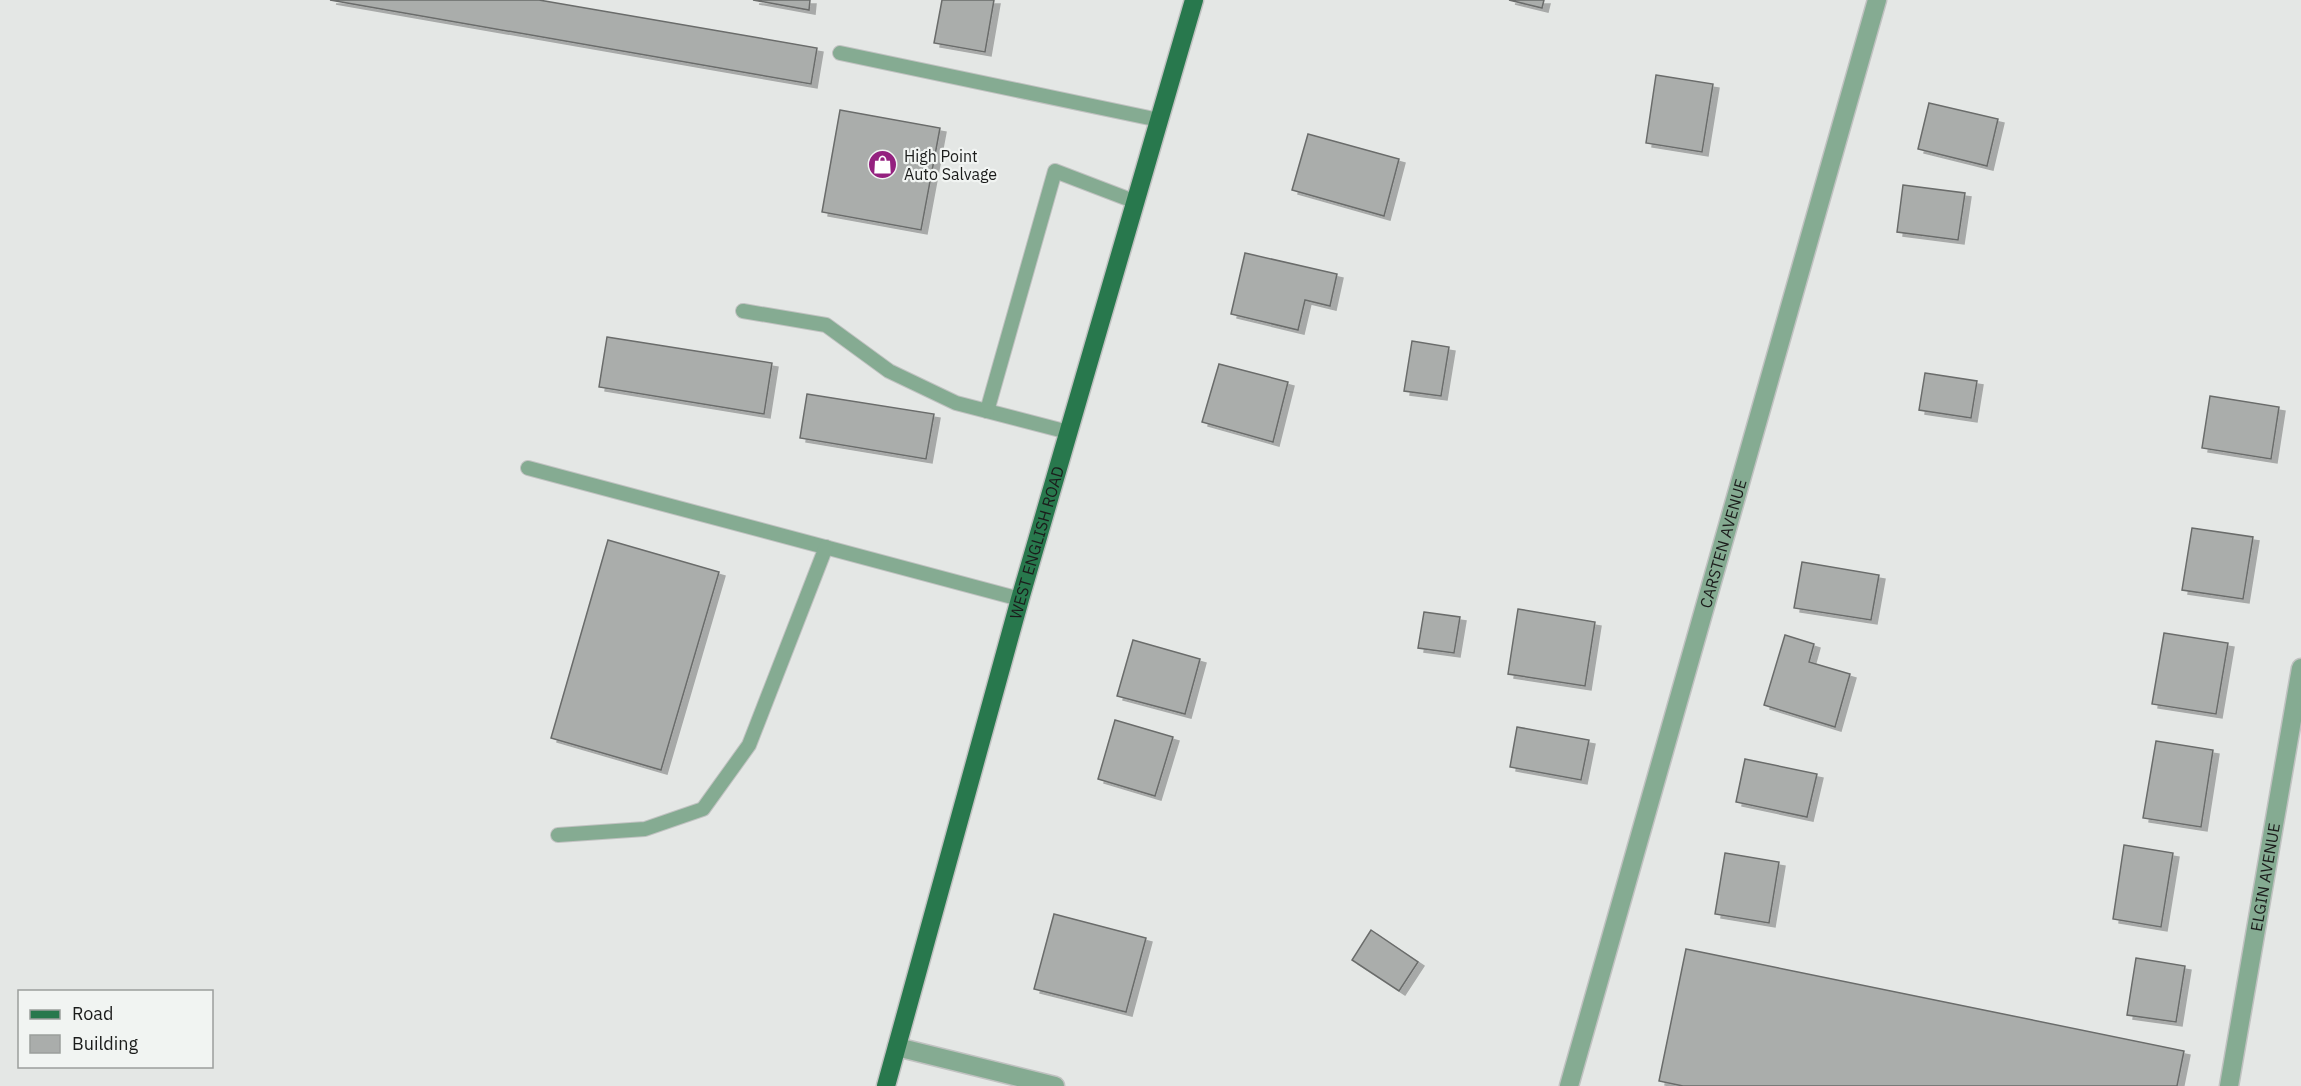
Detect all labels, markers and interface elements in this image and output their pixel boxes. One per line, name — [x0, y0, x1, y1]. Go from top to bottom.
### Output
place label: High Point Auto Salvage — [904, 146, 997, 184]
shop icon: High Point Auto Salvage — [867, 149, 899, 181]
street label: WEST ENGLISH ROAD — [1005, 464, 1068, 621]
street label: CARSTEN AVENUE — [1695, 477, 1751, 610]
street label: ELGIN AVENUE — [2246, 821, 2284, 933]
legend — [18, 990, 213, 1068]
text: Road — [72, 1002, 113, 1025]
text: Building — [72, 1032, 139, 1055]

